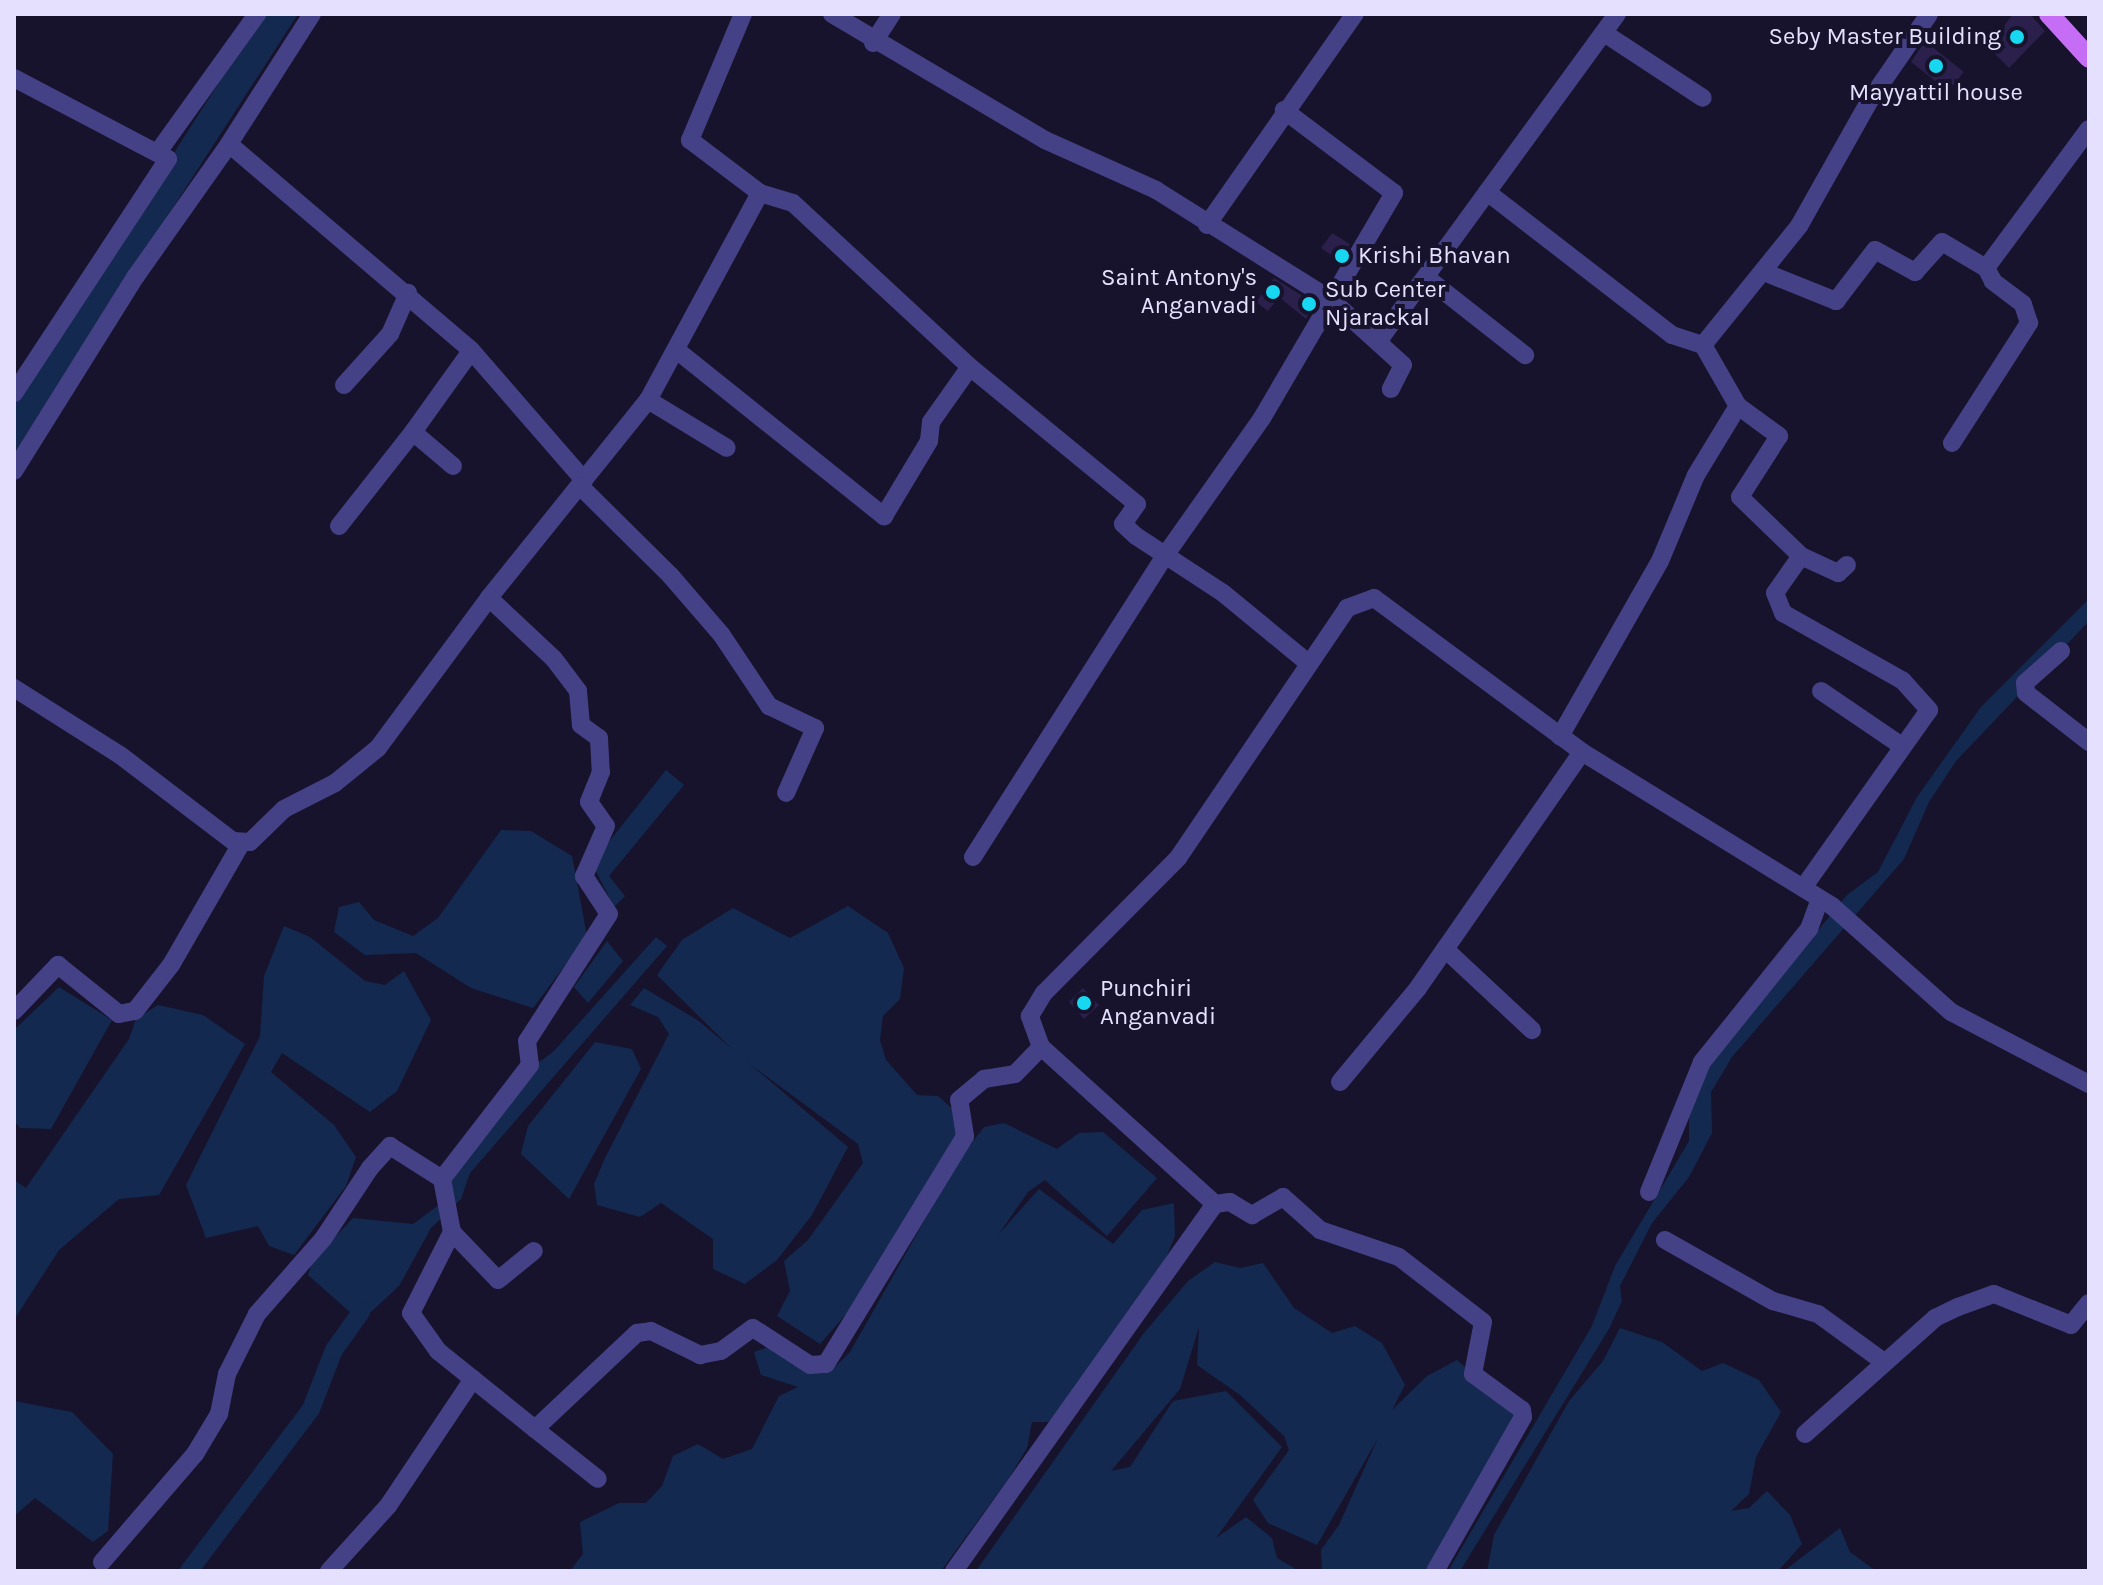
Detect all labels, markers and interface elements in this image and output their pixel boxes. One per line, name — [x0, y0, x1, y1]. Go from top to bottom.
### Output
place label: Seby Master Building — [1768, 23, 2001, 51]
marker: Seby Master Building — [2008, 28, 2026, 46]
marker: Mayyattil house — [1927, 57, 1945, 75]
place label: Mayyattil house — [1849, 79, 2023, 107]
place label: Krishi Bhavan — [1358, 242, 1511, 270]
marker: Krishi Bhavan — [1333, 247, 1351, 265]
place label: Saint Antony's Anganvadi — [1101, 264, 1257, 320]
place label: Sub Center Njarackal — [1325, 276, 1446, 332]
marker: Saint Antony's Anganvadi — [1264, 283, 1282, 301]
marker: Sub Center Njarackal — [1300, 295, 1318, 313]
place label: Punchiri Anganvadi — [1100, 975, 1216, 1031]
marker: Punchiri Anganvadi — [1075, 994, 1093, 1012]

